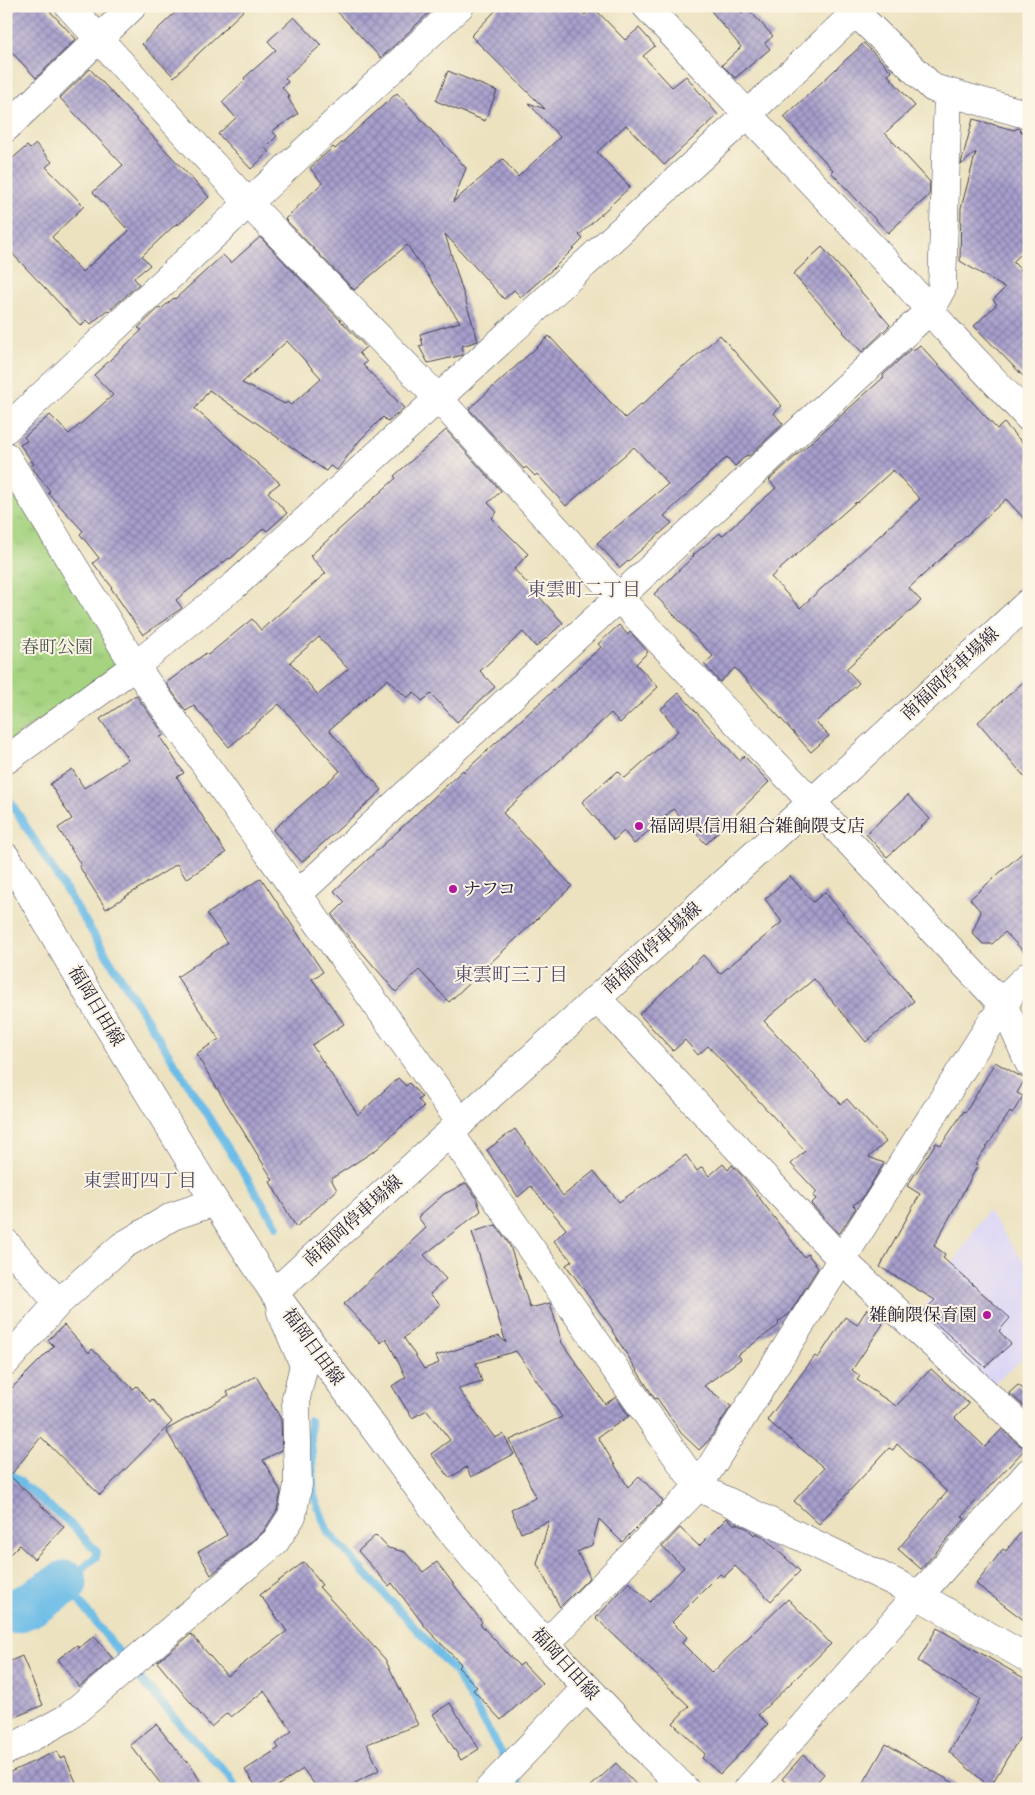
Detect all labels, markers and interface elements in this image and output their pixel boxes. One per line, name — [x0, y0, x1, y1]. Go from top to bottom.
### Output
district label: 東雲町二丁目 — [527, 577, 641, 603]
street label: 南福岡停車場線 — [895, 622, 1005, 726]
park label: 春町公園 — [21, 635, 93, 660]
place label: 福岡県信用組合雑餉隈支店 — [649, 814, 865, 839]
marker: 福岡県信用組合雑餉隈支店 — [633, 820, 645, 832]
place label: ナフコ — [463, 877, 516, 902]
marker: ナフコ — [447, 883, 459, 895]
street label: 南福岡停車場線 — [597, 897, 707, 999]
street label: 福岡日田線 — [62, 961, 130, 1051]
district label: 東雲町三丁目 — [454, 962, 568, 988]
district label: 東雲町四丁目 — [83, 1168, 197, 1194]
street label: 南福岡停車場線 — [298, 1170, 408, 1272]
street label: 福岡日田線 — [276, 1303, 350, 1391]
place label: 雑餉隈保育園 — [869, 1303, 977, 1328]
marker: 雑餉隈保育園 — [981, 1309, 993, 1321]
street label: 福岡日田線 — [526, 1622, 604, 1706]

